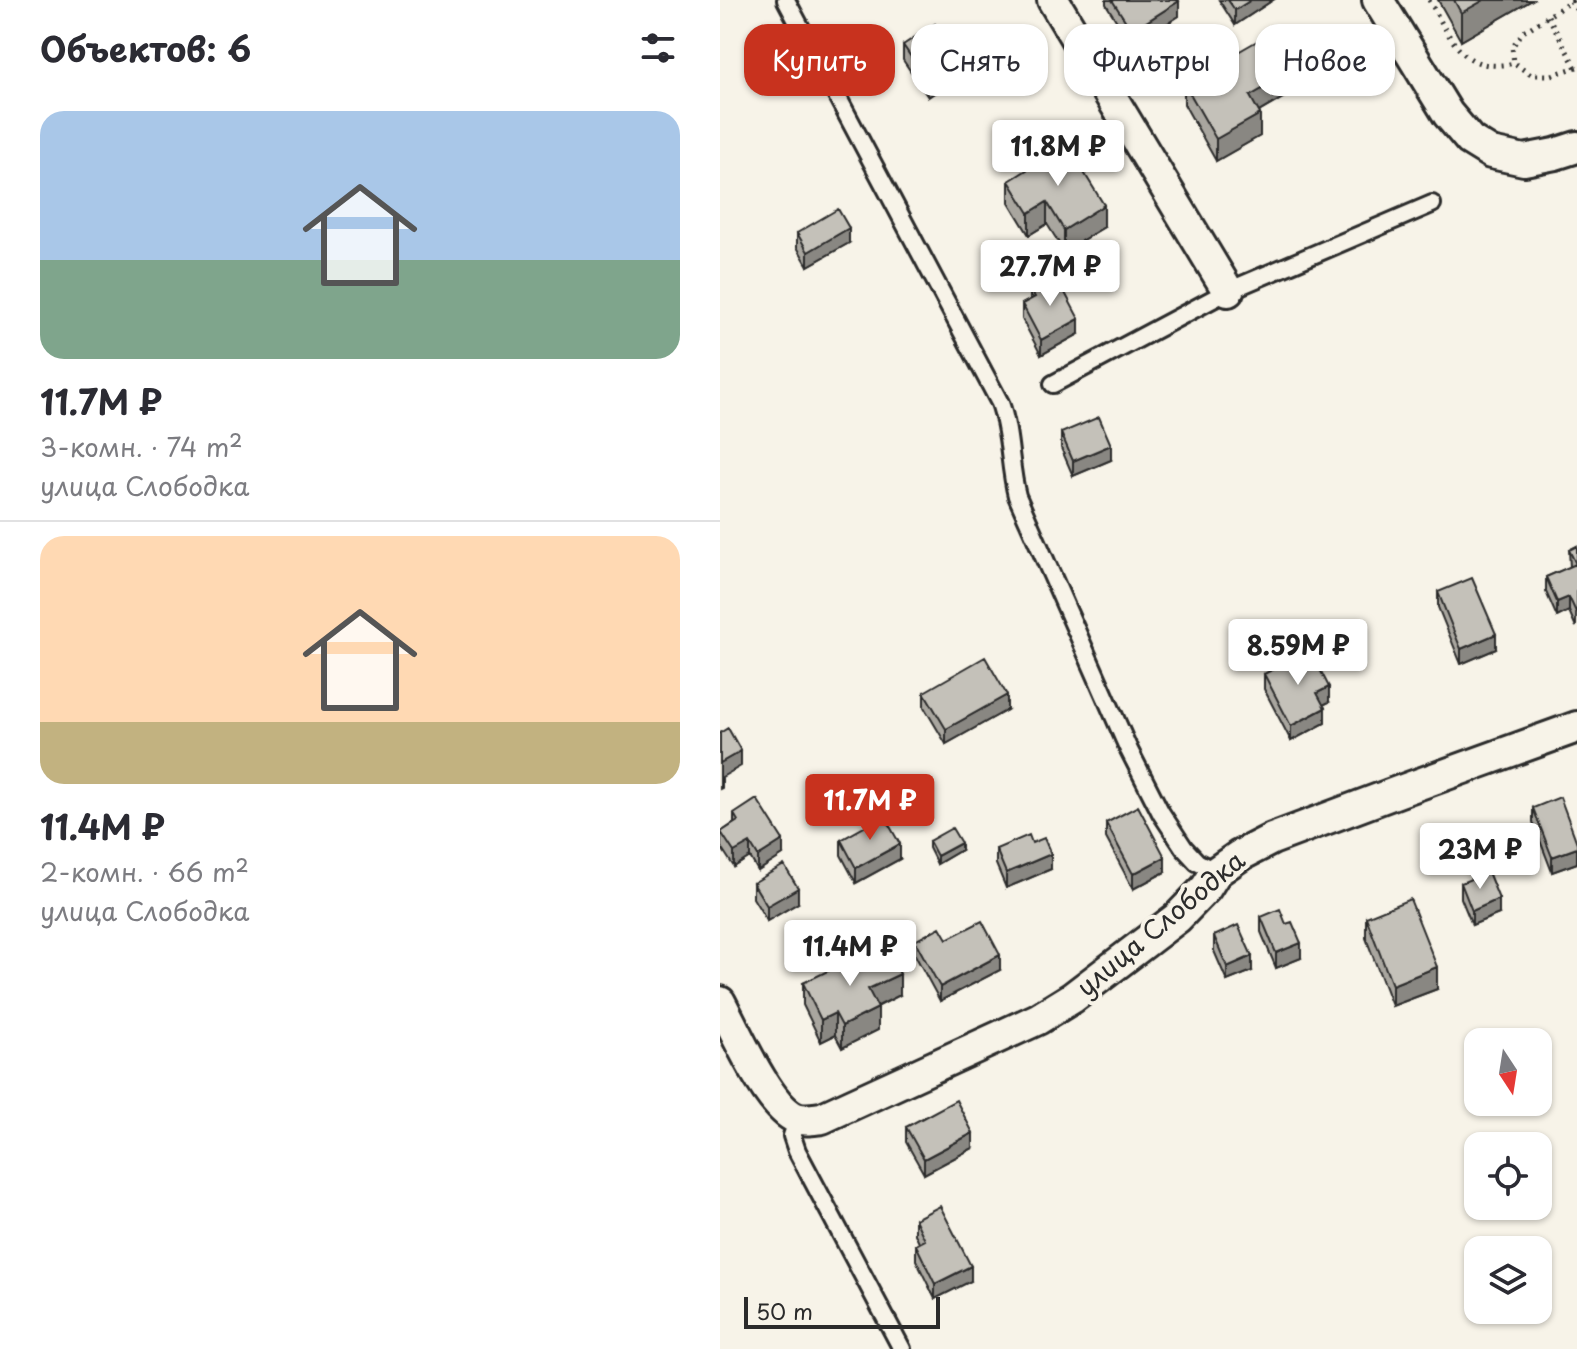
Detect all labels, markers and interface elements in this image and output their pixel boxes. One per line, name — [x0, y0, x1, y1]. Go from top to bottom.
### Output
text: Объектов: 6 — [40, 22, 251, 74]
chip: Купить — [744, 24, 895, 96]
chip: Снять — [911, 24, 1048, 96]
chip: Фильтры — [1064, 24, 1239, 96]
chip: Новое — [1255, 24, 1395, 96]
icon: filters — [636, 26, 680, 70]
pin: 11.8M ₽ — [984, 120, 1132, 188]
text: 11.8M ₽ — [1010, 126, 1106, 165]
icon: home — [288, 163, 432, 307]
pin: 27.7M ₽ — [976, 240, 1124, 308]
text: 27.7M ₽ — [999, 246, 1101, 285]
text: 11.7M ₽ — [40, 375, 162, 427]
text: 3-комн. · 74 m² — [40, 427, 243, 466]
text: улица Слободка — [40, 466, 249, 505]
icon: home — [288, 588, 432, 732]
pin: 8.59M ₽ — [1224, 619, 1372, 687]
text: 8.59M ₽ — [1246, 625, 1350, 664]
pin: 11.7M ₽ — [796, 774, 944, 842]
text: 11.7M ₽ — [823, 780, 917, 819]
text: 11.4M ₽ — [40, 800, 165, 852]
pin: 23M ₽ — [1424, 823, 1536, 891]
text: 23M ₽ — [1438, 829, 1522, 868]
street label: улица Слободка — [1067, 840, 1253, 1005]
text: 2-комн. · 66 m² — [40, 852, 249, 891]
text: улица Слободка — [40, 891, 249, 930]
pin: 11.4M ₽ — [776, 920, 924, 988]
text: 11.4M ₽ — [802, 926, 898, 965]
north arrow — [1464, 1028, 1552, 1116]
map controls — [1464, 1028, 1552, 1324]
button: locate — [1464, 1132, 1552, 1220]
button: layers — [1464, 1236, 1552, 1324]
scale bar — [744, 1293, 940, 1329]
text: 50 m — [756, 1294, 813, 1327]

